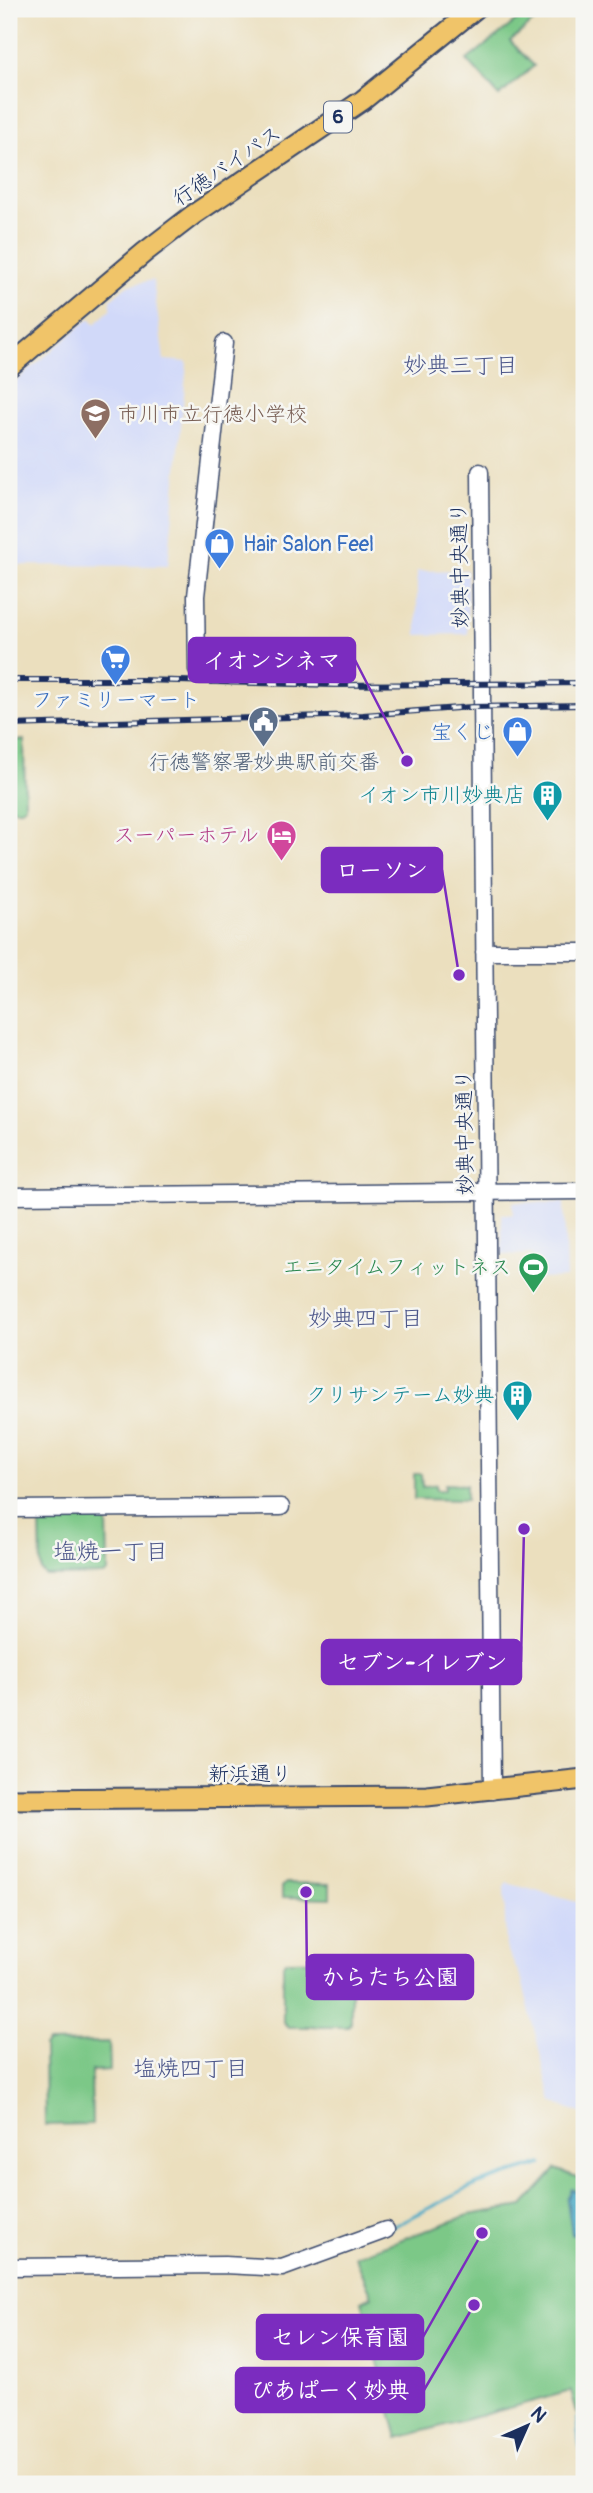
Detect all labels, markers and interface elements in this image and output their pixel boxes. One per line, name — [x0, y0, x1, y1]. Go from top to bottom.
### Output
road number: 6 — [324, 102, 352, 132]
street label: 行徳バイパス — [167, 120, 287, 212]
district label: 妙典三丁目 — [404, 351, 519, 380]
school or university icon: 市川市立行徳小学校 — [78, 397, 112, 441]
place label: 市川市立行徳小学校 — [118, 401, 307, 428]
street label: 妙典中央通り — [445, 502, 475, 628]
shop icon: Hair Salon Feel — [203, 527, 237, 571]
place label: Hair Salon Feel — [243, 531, 374, 558]
callout: イオンシネマ — [189, 638, 355, 682]
supermarket icon: ファミリーマート — [99, 643, 133, 687]
text: イオンシネマ — [203, 646, 341, 675]
place label: ファミリーマート — [32, 687, 200, 714]
public building icon: 行徳警察署妙典駅前交番 — [247, 705, 281, 749]
shop icon: 宝くじ — [500, 715, 534, 759]
place label: 宝くじ — [431, 719, 494, 746]
place label: 行徳警察署妙典駅前交番 — [149, 749, 380, 776]
building icon: イオン市川妙典店 — [531, 778, 565, 822]
place label: イオン市川妙典店 — [358, 782, 525, 809]
hotel icon: スーパーホテル — [265, 818, 299, 862]
place label: スーパーホテル — [114, 822, 259, 849]
callout: ローソン — [322, 848, 442, 892]
text: ローソン — [336, 856, 428, 885]
street label: 妙典中央通り — [450, 1069, 480, 1195]
sports icon: エニタイムフィットネス — [517, 1250, 551, 1294]
place label: エニタイムフィットネス — [283, 1254, 511, 1281]
district label: 妙典四丁目 — [309, 1304, 424, 1333]
building icon: クリサンテーム妙典 — [501, 1378, 535, 1422]
place label: クリサンテーム妙典 — [306, 1382, 495, 1409]
district label: 塩焼一丁目 — [54, 1537, 169, 1566]
callout: セブン-イレブン — [322, 1640, 521, 1684]
text: セブン-イレブン — [337, 1648, 507, 1677]
street label: 新浜通り — [208, 1761, 292, 1788]
callout: からたち公園 — [307, 1955, 473, 1999]
text: からたち公園 — [321, 1963, 459, 1992]
district label: 塩焼四丁目 — [134, 2054, 249, 2083]
callout: セレン保育園 — [257, 2315, 423, 2359]
text: セレン保育園 — [271, 2323, 409, 2352]
callout: ぴあぱーく妙典 — [236, 2368, 424, 2412]
text: ぴあぱーく妙典 — [250, 2376, 410, 2405]
north arrow — [491, 2392, 562, 2462]
text: N — [525, 2402, 551, 2428]

